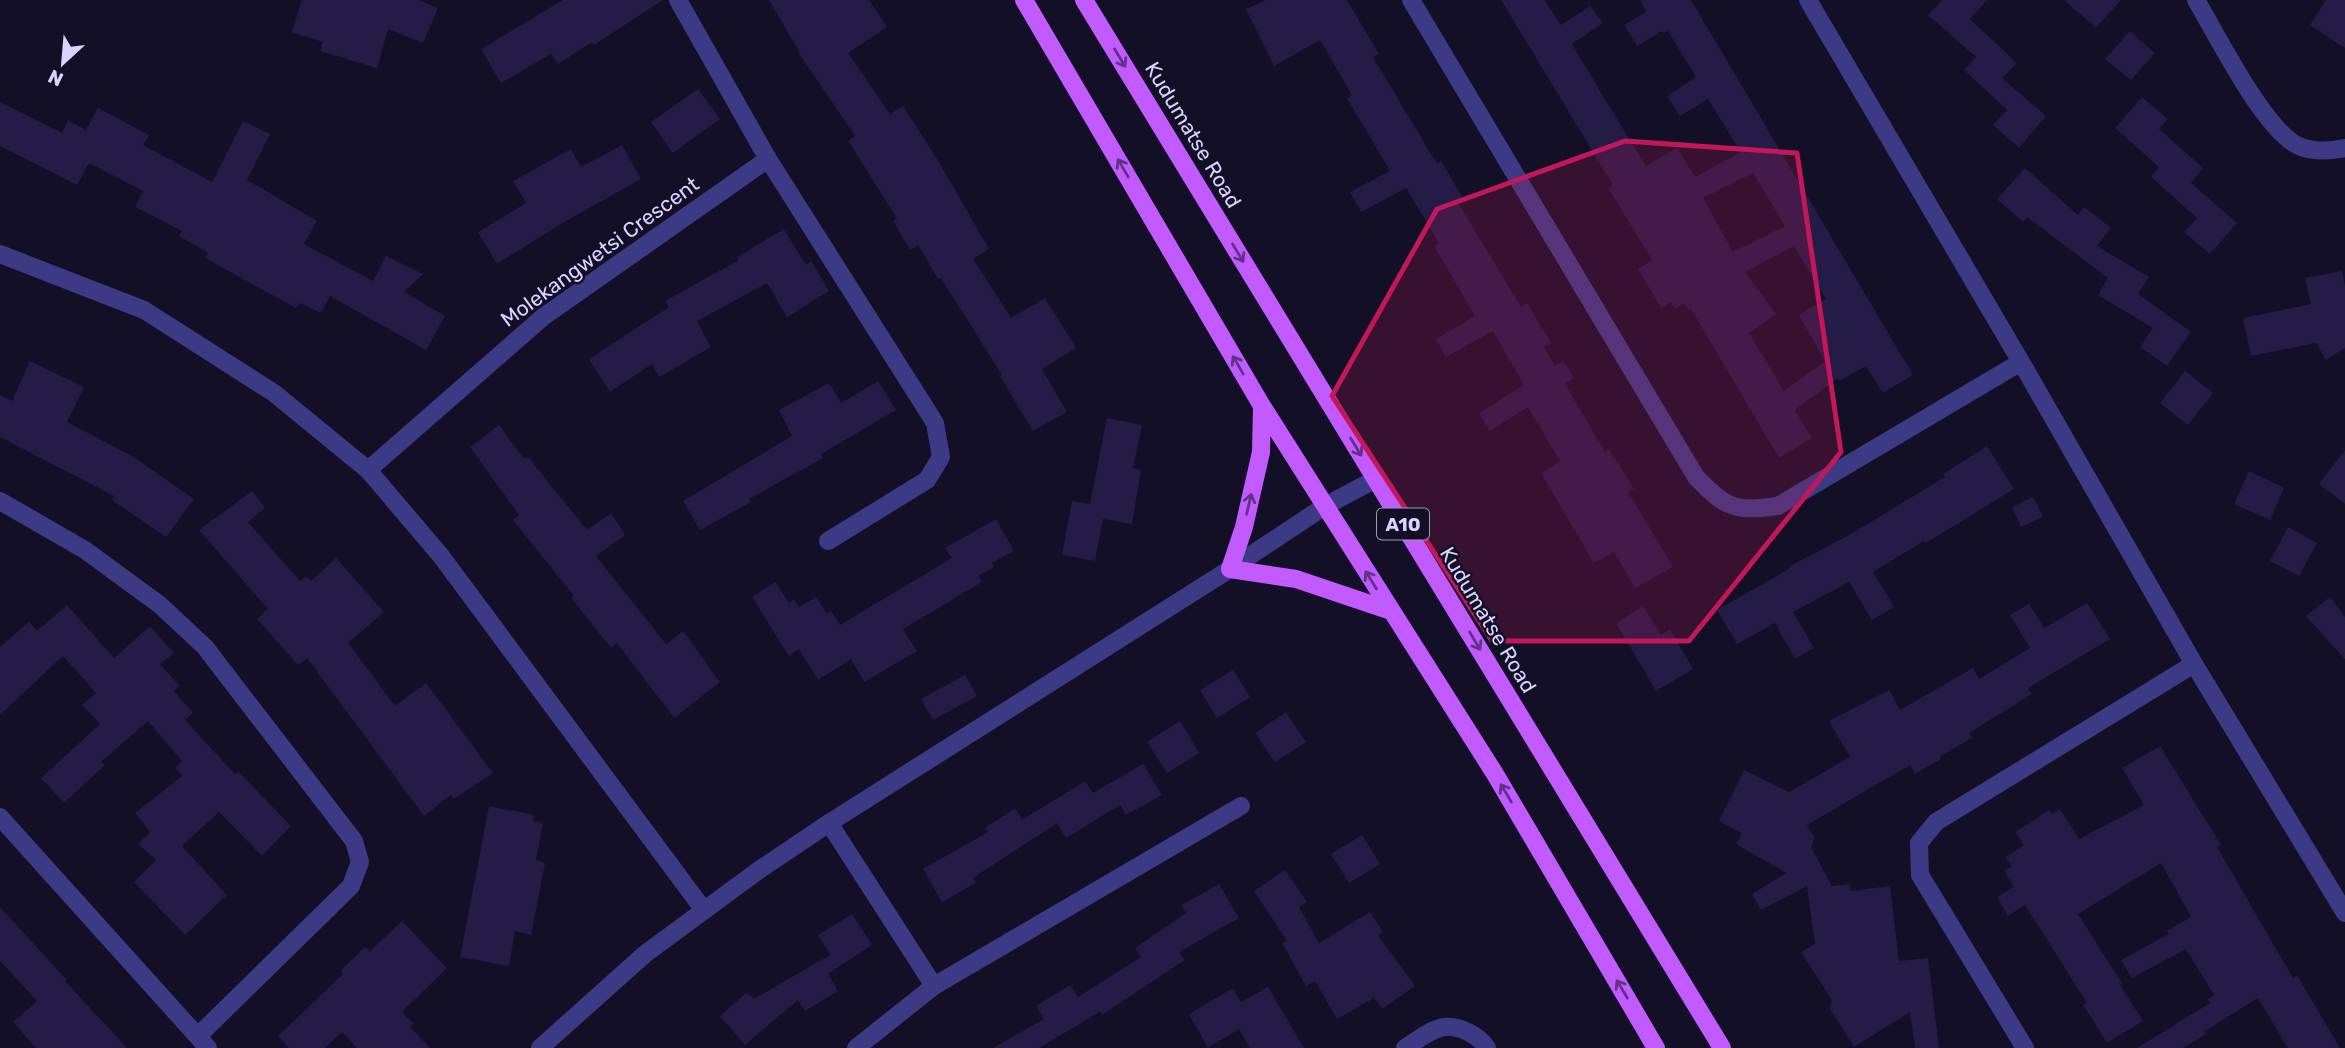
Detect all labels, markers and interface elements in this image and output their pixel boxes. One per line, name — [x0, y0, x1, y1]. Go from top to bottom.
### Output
north arrow — [28, 28, 98, 98]
one-way arrow — [1113, 48, 1127, 68]
street label: Kudumatse Road — [1140, 57, 1247, 212]
text: N — [45, 64, 67, 91]
one-way arrow — [1116, 159, 1130, 179]
street label: Molekangwetsi Crescent — [496, 171, 704, 332]
one-way arrow — [1231, 242, 1245, 262]
one-way arrow — [1231, 355, 1245, 375]
one-way arrow — [1350, 436, 1364, 456]
one-way arrow — [1243, 493, 1256, 516]
road number: A10 — [1377, 509, 1429, 540]
street label: Kudumatse Road — [1435, 542, 1542, 697]
one-way arrow — [1364, 571, 1378, 591]
one-way arrow — [1468, 631, 1482, 651]
one-way arrow — [1499, 784, 1513, 804]
one-way arrow — [1615, 980, 1629, 1000]

